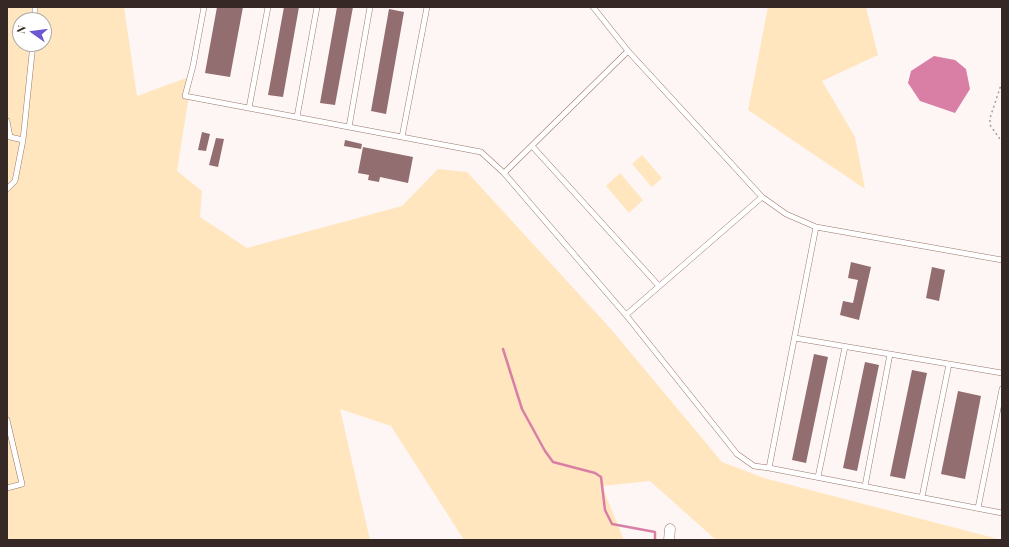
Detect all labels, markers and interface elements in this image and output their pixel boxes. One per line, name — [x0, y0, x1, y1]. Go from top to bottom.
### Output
north arrow — [12, 12, 52, 52]
text: N — [13, 24, 29, 35]

